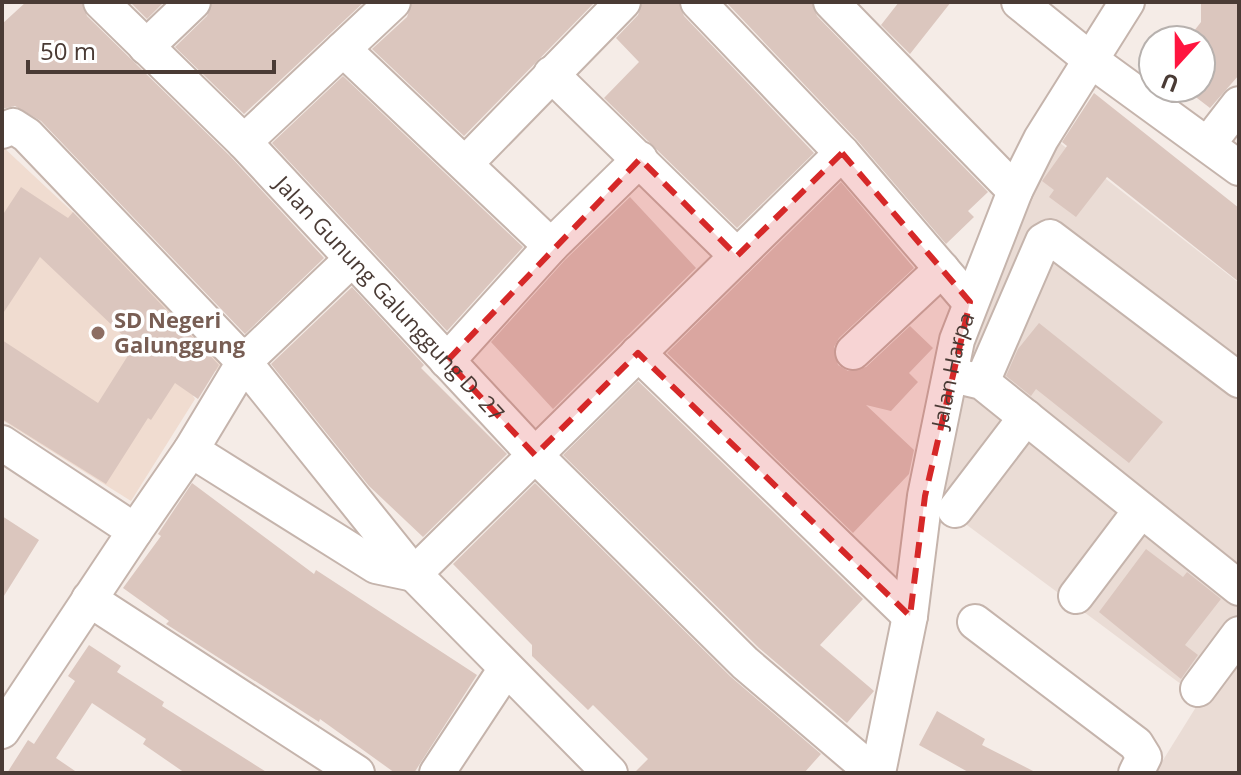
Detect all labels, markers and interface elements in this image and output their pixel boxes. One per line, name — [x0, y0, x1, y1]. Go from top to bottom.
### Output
scale bar — [28, 24, 274, 74]
north arrow — [1137, 24, 1217, 104]
text: 50 m — [40, 34, 96, 67]
text: U — [1156, 67, 1183, 101]
street label: Jalan Gunung Galunggung D. 27 — [267, 167, 512, 427]
place label: SD Negeri Galunggung — [114, 304, 246, 359]
street label: Jalan Harpa — [923, 307, 980, 433]
marker: SD Negeri Galunggung — [89, 324, 107, 342]

